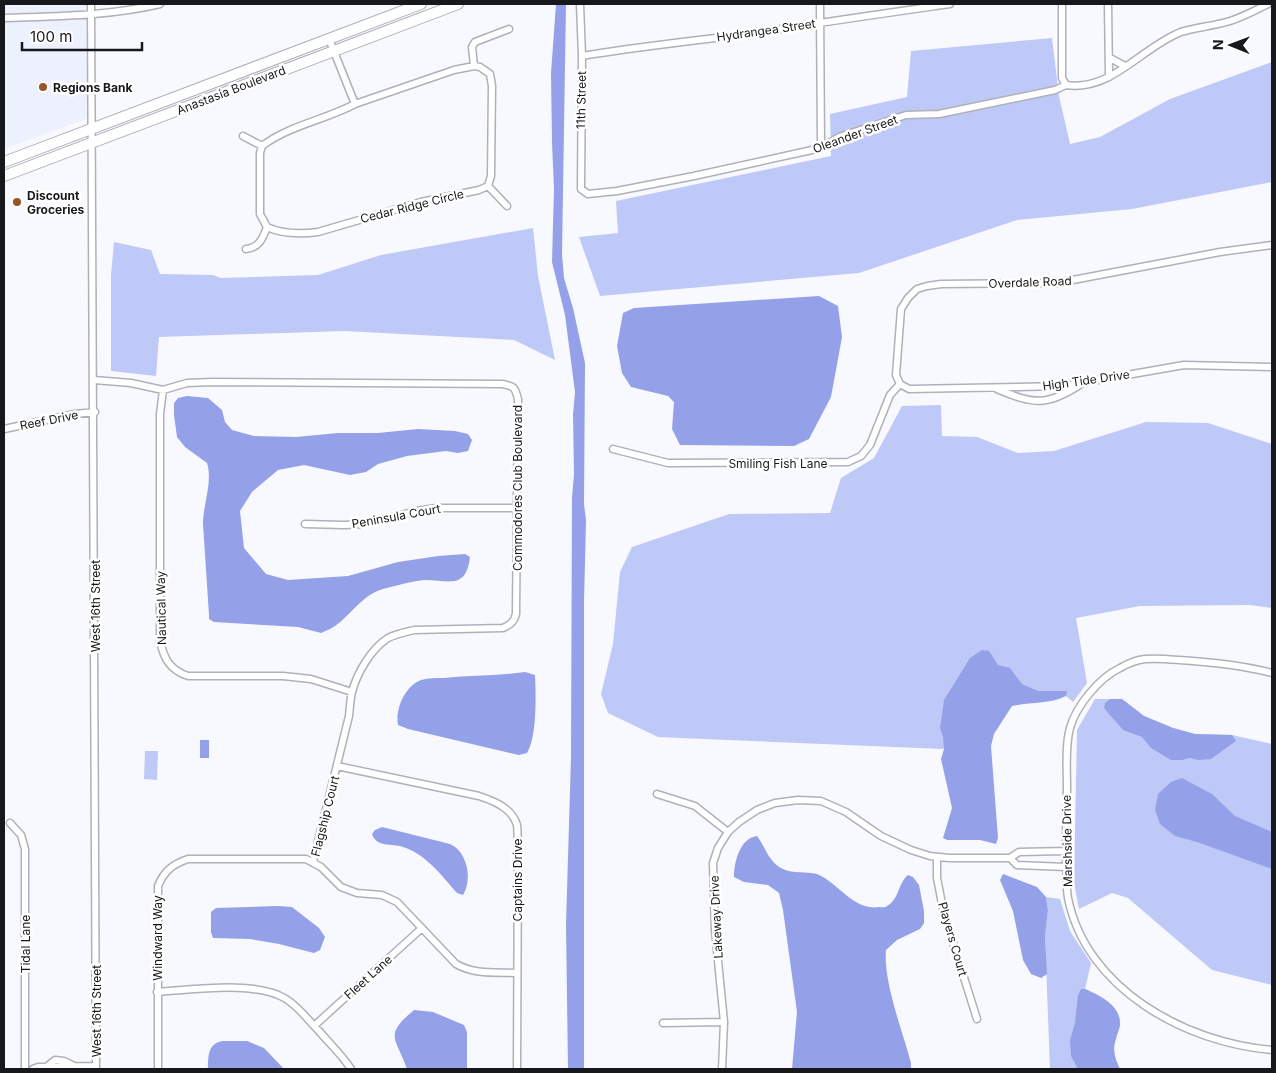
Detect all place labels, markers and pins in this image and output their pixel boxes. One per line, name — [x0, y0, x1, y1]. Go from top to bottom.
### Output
place label: Regions Bank — [53, 80, 132, 95]
marker: Regions Bank — [37, 81, 49, 93]
place label: Discount Groceries — [27, 188, 85, 217]
marker: Discount Groceries — [11, 196, 23, 208]

